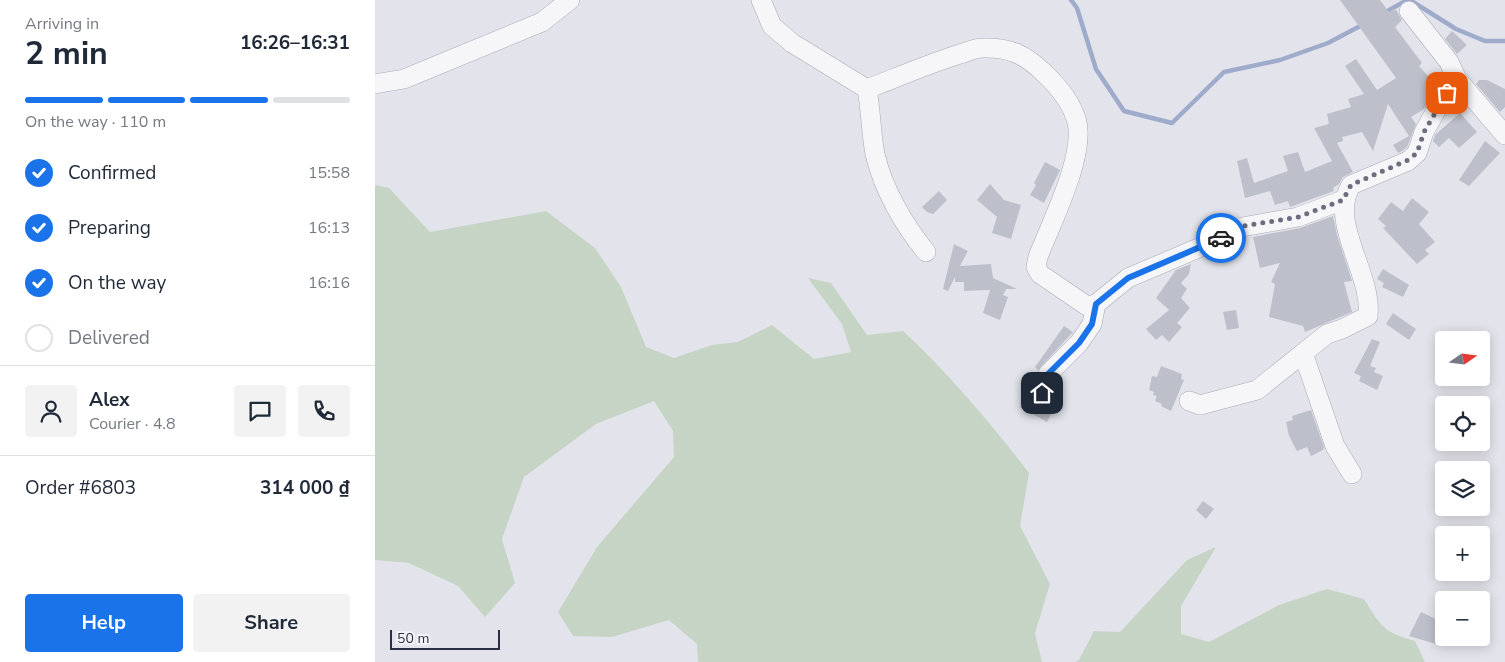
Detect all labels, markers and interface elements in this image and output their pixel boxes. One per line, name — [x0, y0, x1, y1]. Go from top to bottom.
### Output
text: Arriving in — [25, 13, 99, 35]
text: 16:26–16:31 — [240, 30, 350, 56]
text: 2 min — [25, 32, 108, 75]
pin — [1426, 72, 1468, 114]
icon: bag — [1433, 79, 1461, 107]
text: On the way · 110 m — [25, 111, 166, 133]
icon: check — [25, 159, 53, 187]
text: Confirmed — [68, 160, 156, 186]
text: 15:58 — [308, 162, 350, 184]
courier — [1196, 213, 1246, 263]
icon: check — [25, 214, 53, 242]
text: Preparing — [68, 215, 151, 241]
text: 16:13 — [308, 217, 350, 239]
icon: car — [1207, 224, 1235, 252]
icon: check — [25, 269, 53, 297]
text: On the way — [68, 270, 166, 296]
text: 16:16 — [308, 272, 350, 294]
text: Delivered — [68, 325, 150, 351]
north arrow — [1435, 331, 1490, 386]
map controls — [1435, 331, 1490, 646]
pin — [1021, 372, 1063, 414]
icon: home — [1028, 379, 1056, 407]
button: person — [25, 385, 77, 437]
button: chat — [234, 385, 286, 437]
button: phone — [298, 385, 350, 437]
text: Alex — [89, 387, 130, 413]
button: locate — [1435, 396, 1490, 451]
text: Courier · 4.8 — [89, 413, 175, 435]
button: layers — [1435, 461, 1490, 516]
text: Order #6803 — [25, 475, 136, 501]
text: 314 000 ₫ — [260, 475, 350, 501]
button: + — [1435, 526, 1490, 581]
button: − — [1435, 591, 1490, 646]
button: Help — [25, 594, 183, 652]
button: Share — [193, 594, 350, 652]
scale bar — [390, 627, 500, 650]
text: 50 m — [397, 629, 429, 648]

